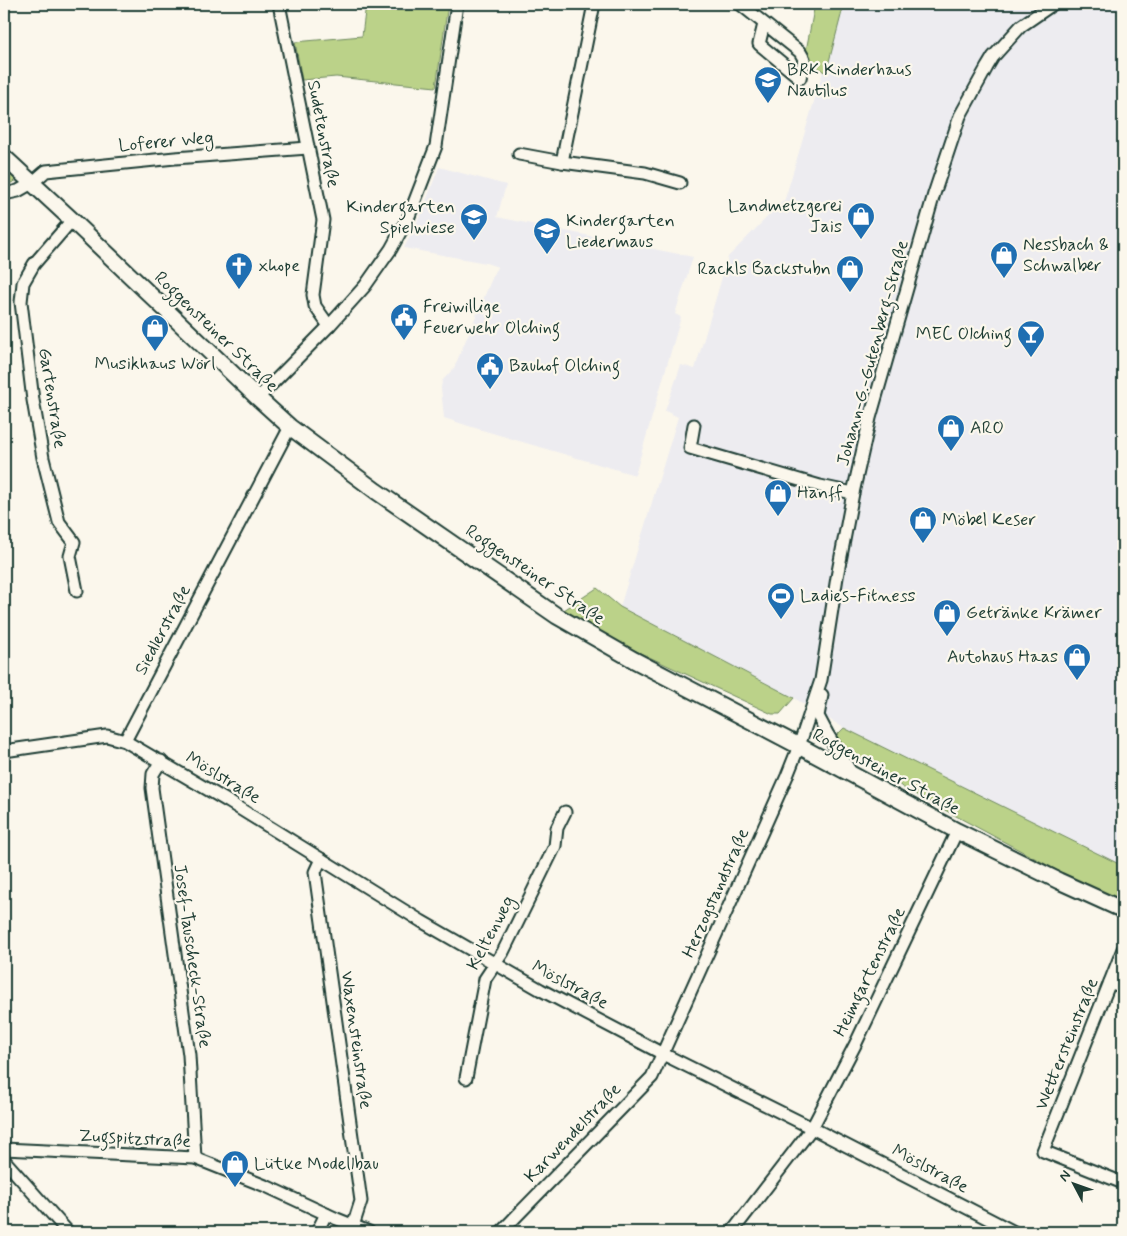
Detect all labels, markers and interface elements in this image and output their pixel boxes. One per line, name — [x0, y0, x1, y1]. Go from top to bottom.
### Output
place label: BRK Kinderhaus Nautilus — [787, 58, 912, 103]
school or university icon: BRK Kinderhaus Nautilus — [753, 65, 783, 104]
street label: Sudetenstraße — [301, 78, 345, 190]
street label: Loferer Weg — [117, 126, 215, 159]
place label: Landmetzgerei Jais — [728, 194, 842, 239]
place label: Kindergarten Spielwiese — [346, 195, 455, 240]
shop icon: Landmetzgerei Jais — [846, 201, 876, 240]
school or university icon: Kindergarten Spielwiese — [459, 202, 489, 241]
place label: Kindergarten Liedermaus — [566, 209, 675, 254]
school or university icon: Kindergarten Liedermaus — [532, 216, 562, 255]
place label: Nessbach & Schwalber — [1023, 233, 1109, 278]
street label: Johann-G.-Gutenberg-Straße — [831, 237, 917, 469]
shop icon: Nessbach & Schwalber — [989, 240, 1019, 279]
church icon: xhope — [224, 251, 254, 290]
place label: xhope — [258, 254, 300, 278]
shop icon: Rackls Backstubn — [835, 254, 865, 293]
place label: Rackls Backstubn — [698, 257, 831, 281]
street label: Roggensteiner Straße — [147, 266, 283, 399]
place label: Freiwillige Feuerwehr Olching — [423, 295, 560, 342]
public building icon: Freiwillige Feuerwehr Olching — [389, 302, 419, 341]
shop icon: Musikhaus Wörl — [140, 313, 170, 352]
bar icon: MEC Olching — [1016, 319, 1046, 358]
place label: MEC Olching — [916, 322, 1012, 348]
street label: Gartenstraße — [32, 346, 72, 450]
public building icon: Bauhof Olching — [475, 351, 505, 390]
place label: Musikhaus Wörl — [94, 352, 216, 376]
place label: Bauhof Olching — [509, 354, 620, 380]
shop icon: ARO — [936, 413, 966, 452]
place label: ARO — [970, 416, 1004, 440]
shop icon: Hanff — [763, 478, 793, 517]
place label: Hanff — [797, 481, 843, 505]
shop icon: Möbel Keser — [908, 505, 938, 544]
place label: Möbel Keser — [942, 508, 1036, 532]
street label: Roggensteiner Straße — [459, 519, 610, 633]
street label: Siedlerstraße — [129, 581, 197, 679]
sports icon: Ladies-Fitness — [766, 581, 796, 620]
place label: Ladies-Fitness — [800, 584, 916, 608]
shop icon: Getränke Krämer — [932, 598, 962, 637]
place label: Getränke Krämer — [966, 601, 1102, 625]
shop icon: Autohaus Haas — [1062, 642, 1092, 681]
place label: Autohaus Haas — [947, 645, 1058, 669]
street label: Roggensteiner Straße — [807, 723, 964, 823]
street label: Möslstraße — [181, 746, 265, 810]
street label: Herzogstandstraße — [677, 824, 755, 962]
street label: Josef-Tauscheck-Straße — [167, 863, 217, 1050]
street label: Keltenweg — [461, 892, 522, 975]
street label: Heimgartenstraße — [828, 903, 914, 1042]
street label: Möslstraße — [527, 955, 613, 1015]
street label: Waxensteinstraße — [334, 970, 378, 1111]
street label: Wettersteinstraße — [1030, 974, 1105, 1114]
street label: Karwendelstraße — [519, 1078, 627, 1188]
street label: Zugspitzstraße — [78, 1124, 192, 1156]
street label: Möslstraße — [887, 1139, 973, 1199]
shop icon: Lütke Modellbau — [220, 1149, 250, 1188]
place label: Lütke Modellbau — [254, 1152, 379, 1176]
north arrow — [1050, 1158, 1100, 1208]
text: N — [1055, 1167, 1075, 1186]

